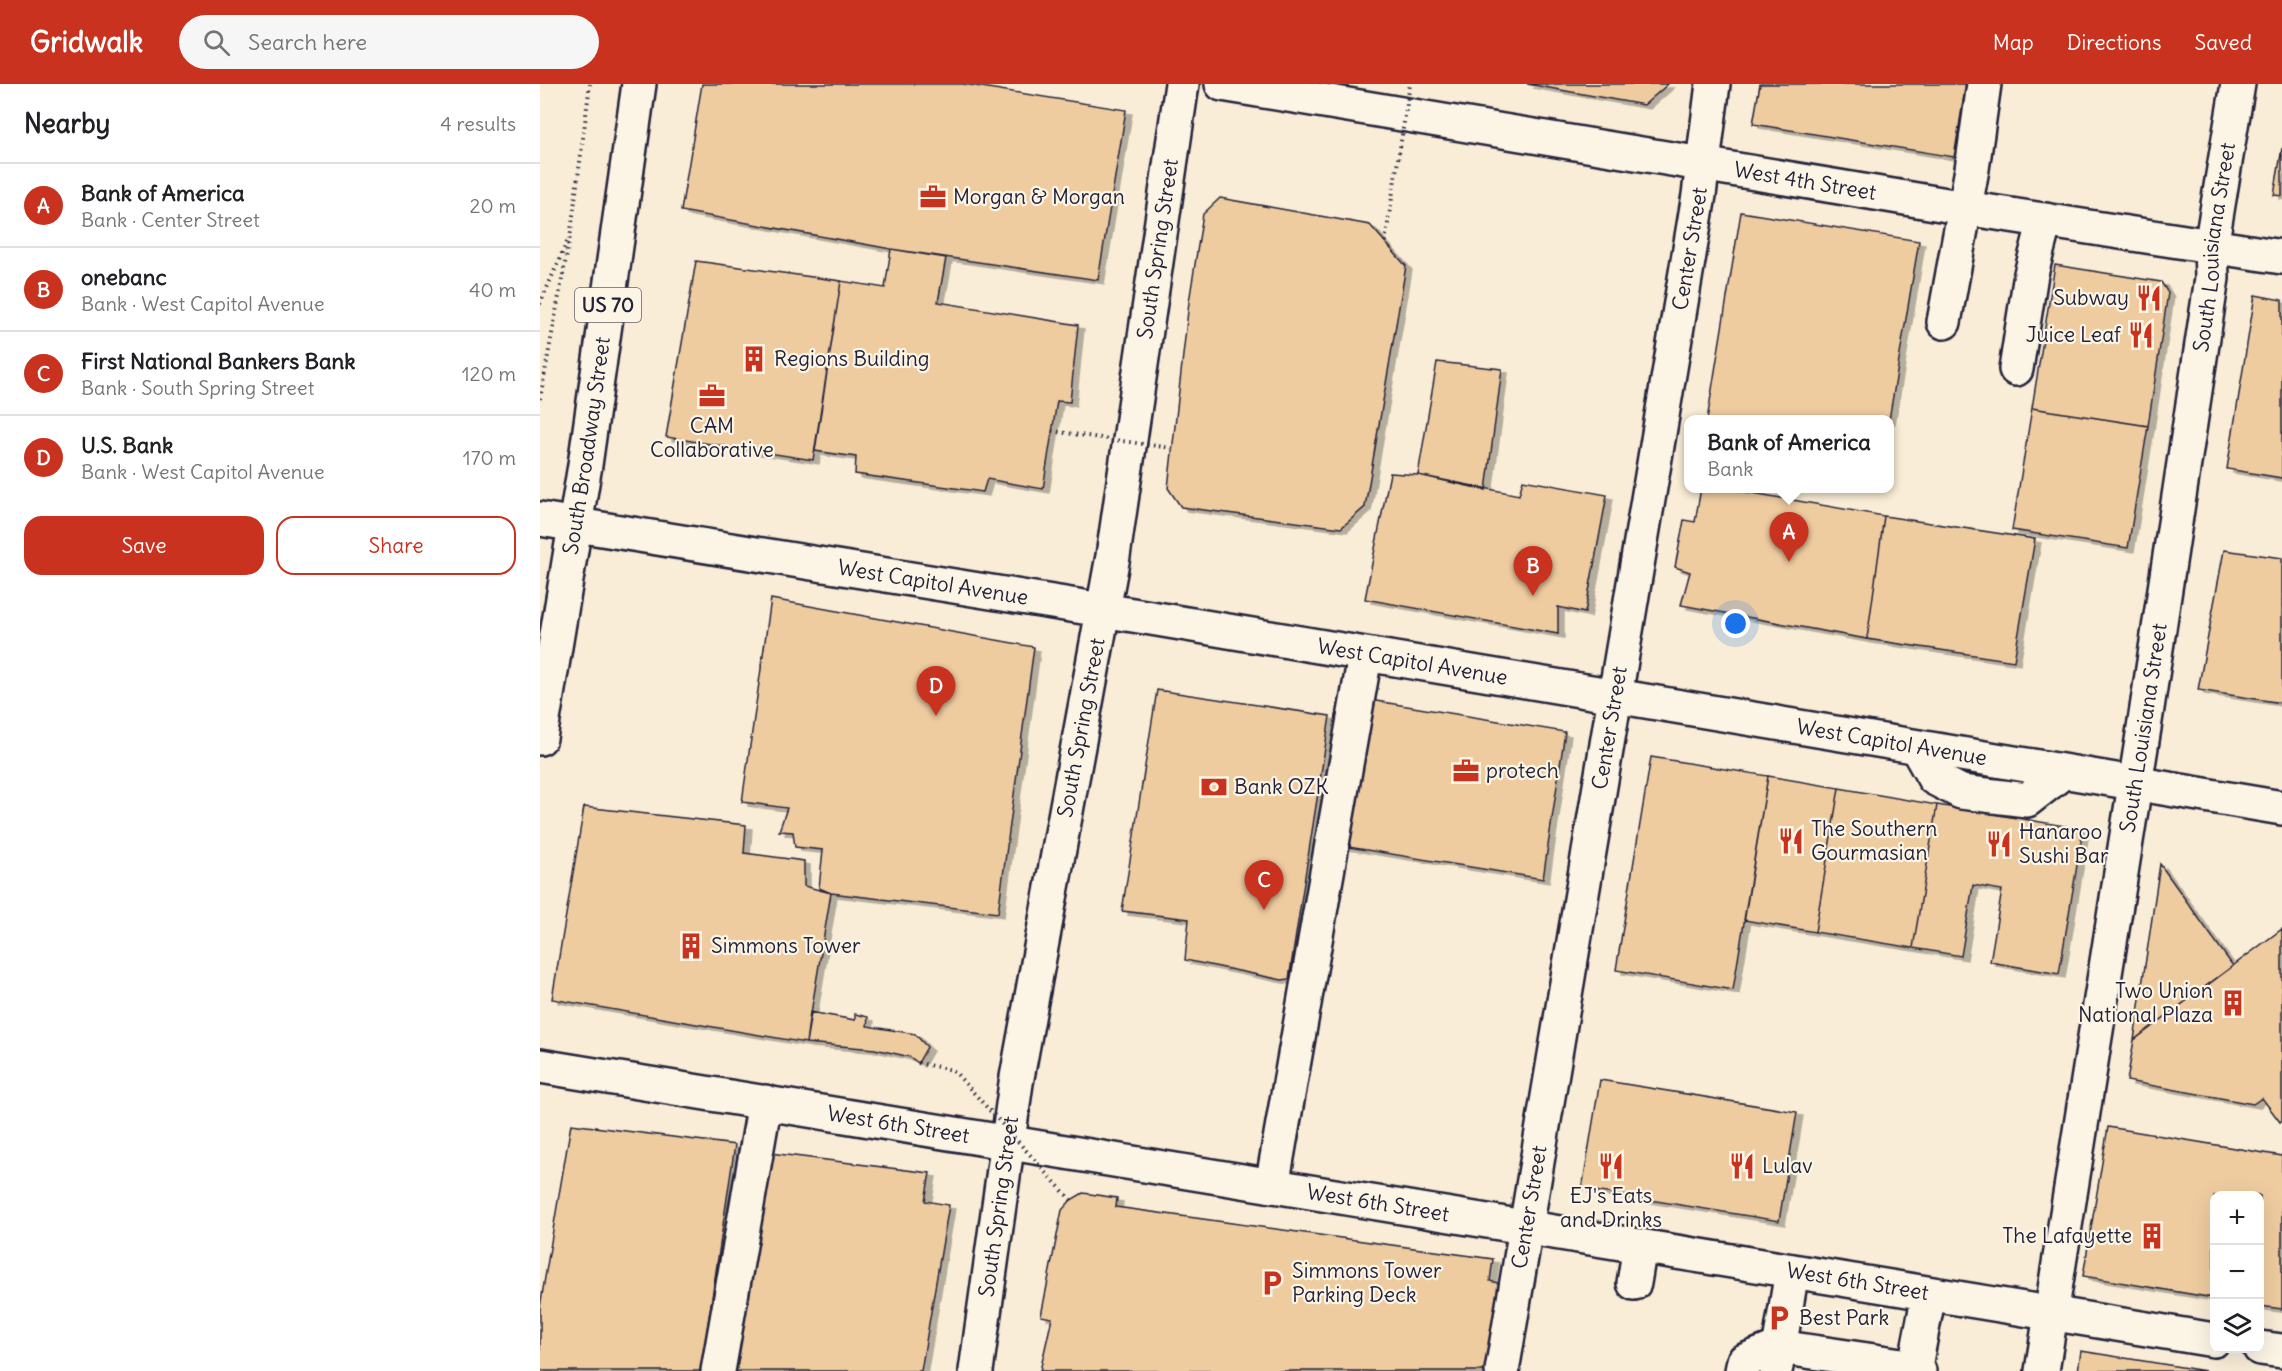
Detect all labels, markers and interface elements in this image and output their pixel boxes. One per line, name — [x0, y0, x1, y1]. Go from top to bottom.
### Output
search box — [179, 15, 599, 69]
text: Gridwalk — [30, 24, 143, 60]
icon: search — [200, 26, 233, 59]
text: Search here — [248, 28, 367, 56]
text: Map — [1993, 29, 2034, 56]
text: Directions — [2067, 29, 2161, 56]
text: Saved — [2194, 29, 2252, 56]
text: Nearby — [24, 107, 110, 140]
text: 4 results — [440, 111, 516, 136]
street label: South Louisiana Street — [2187, 141, 2241, 354]
street label: West 4th Street — [1732, 156, 1878, 206]
street label: South Spring Street — [1131, 157, 1184, 341]
text: Bank of America — [81, 179, 245, 207]
office icon: Morgan & Morgan — [918, 182, 948, 212]
place label: Morgan & Morgan — [953, 183, 1125, 210]
street label: Center Street — [1666, 185, 1713, 312]
text: A — [37, 193, 50, 218]
text: 20 m — [470, 193, 516, 218]
text: Bank · Center Street — [81, 207, 260, 232]
text: onebanc — [81, 263, 167, 291]
text: B — [37, 277, 50, 302]
text: 40 m — [469, 277, 516, 302]
restaurant icon: Subway — [2134, 283, 2164, 313]
place label: Subway — [2053, 284, 2129, 311]
road number: US 70 — [575, 288, 641, 322]
text: Bank · West Capitol Avenue — [81, 291, 325, 316]
restaurant icon: Juice Leaf — [2126, 320, 2156, 350]
place label: Juice Leaf — [2026, 321, 2122, 348]
street label: South Broadway Street — [556, 335, 616, 556]
building icon: Regions Building — [739, 344, 769, 374]
place label: Regions Building — [774, 345, 930, 372]
text: First National Bankers Bank — [81, 347, 356, 375]
text: C — [37, 361, 50, 386]
text: 120 m — [462, 361, 516, 386]
text: Bank · South Spring Street — [81, 375, 314, 400]
office icon: CAM Collaborative — [697, 381, 727, 411]
place label: CAM Collaborative — [650, 412, 774, 463]
popup — [1684, 415, 1894, 493]
text: Bank of America — [1707, 428, 1871, 456]
text: U.S. Bank — [81, 431, 173, 459]
text: D — [36, 445, 51, 470]
text: 170 m — [463, 445, 516, 470]
text: Bank — [1707, 456, 1754, 481]
text: Bank · West Capitol Avenue — [81, 459, 325, 484]
pin: A — [1770, 512, 1808, 562]
button: Save — [24, 516, 264, 575]
button: Share — [276, 516, 516, 575]
pin: B — [1514, 546, 1552, 596]
street label: West Capitol Avenue — [836, 553, 1030, 611]
your location — [1721, 609, 1750, 638]
street label: South Louisiana Street — [2114, 621, 2173, 835]
street label: West Capitol Avenue — [1315, 632, 1510, 691]
street label: South Spring Street — [1051, 636, 1111, 820]
street label: Center Street — [1586, 664, 1633, 791]
pin: D — [916, 666, 956, 716]
street label: West Capitol Avenue — [1794, 713, 1989, 771]
office icon: protech — [1451, 756, 1481, 786]
place label: protech — [1486, 757, 1559, 784]
bank icon: Bank OZK — [1199, 772, 1229, 802]
place label: Bank OZK — [1234, 773, 1328, 800]
place label: The Southern Gourmasian — [1811, 815, 1937, 866]
place label: Hanaroo Sushi Bar — [2019, 818, 2109, 869]
restaurant icon: The Southern Gourmasian — [1776, 826, 1806, 856]
restaurant icon: Hanaroo Sushi Bar — [1984, 829, 2014, 859]
pin: C — [1244, 860, 1284, 910]
building icon: Simmons Tower — [676, 931, 706, 961]
place label: Simmons Tower — [711, 932, 861, 959]
place label: Two Union National Plaza — [2078, 977, 2213, 1028]
building icon: Two Union National Plaza — [2218, 988, 2248, 1018]
street label: West 6th Street — [825, 1099, 971, 1149]
street label: South Spring Street — [972, 1115, 1024, 1298]
street label: Center Street — [1505, 1144, 1553, 1271]
restaurant icon: EJ's Eats and Drinks — [1596, 1151, 1626, 1181]
restaurant icon: Lulav — [1727, 1151, 1757, 1181]
place label: Lulav — [1762, 1152, 1812, 1179]
street label: West 6th Street — [1305, 1178, 1451, 1228]
place label: EJ's Eats and Drinks — [1560, 1182, 1662, 1233]
map controls — [2210, 1191, 2264, 1353]
button: + — [2210, 1191, 2264, 1245]
building icon: The Lafayette — [2137, 1221, 2167, 1251]
place label: The Lafayette — [2002, 1222, 2132, 1249]
button: − — [2210, 1245, 2264, 1299]
street label: West 6th Street — [1784, 1256, 1931, 1306]
place label: Simmons Tower Parking Deck — [1292, 1257, 1442, 1308]
parking icon: Simmons Tower Parking Deck — [1257, 1268, 1287, 1298]
button: layers — [2210, 1299, 2264, 1353]
parking icon: Best Park — [1764, 1303, 1794, 1333]
place label: Best Park — [1799, 1304, 1889, 1331]

